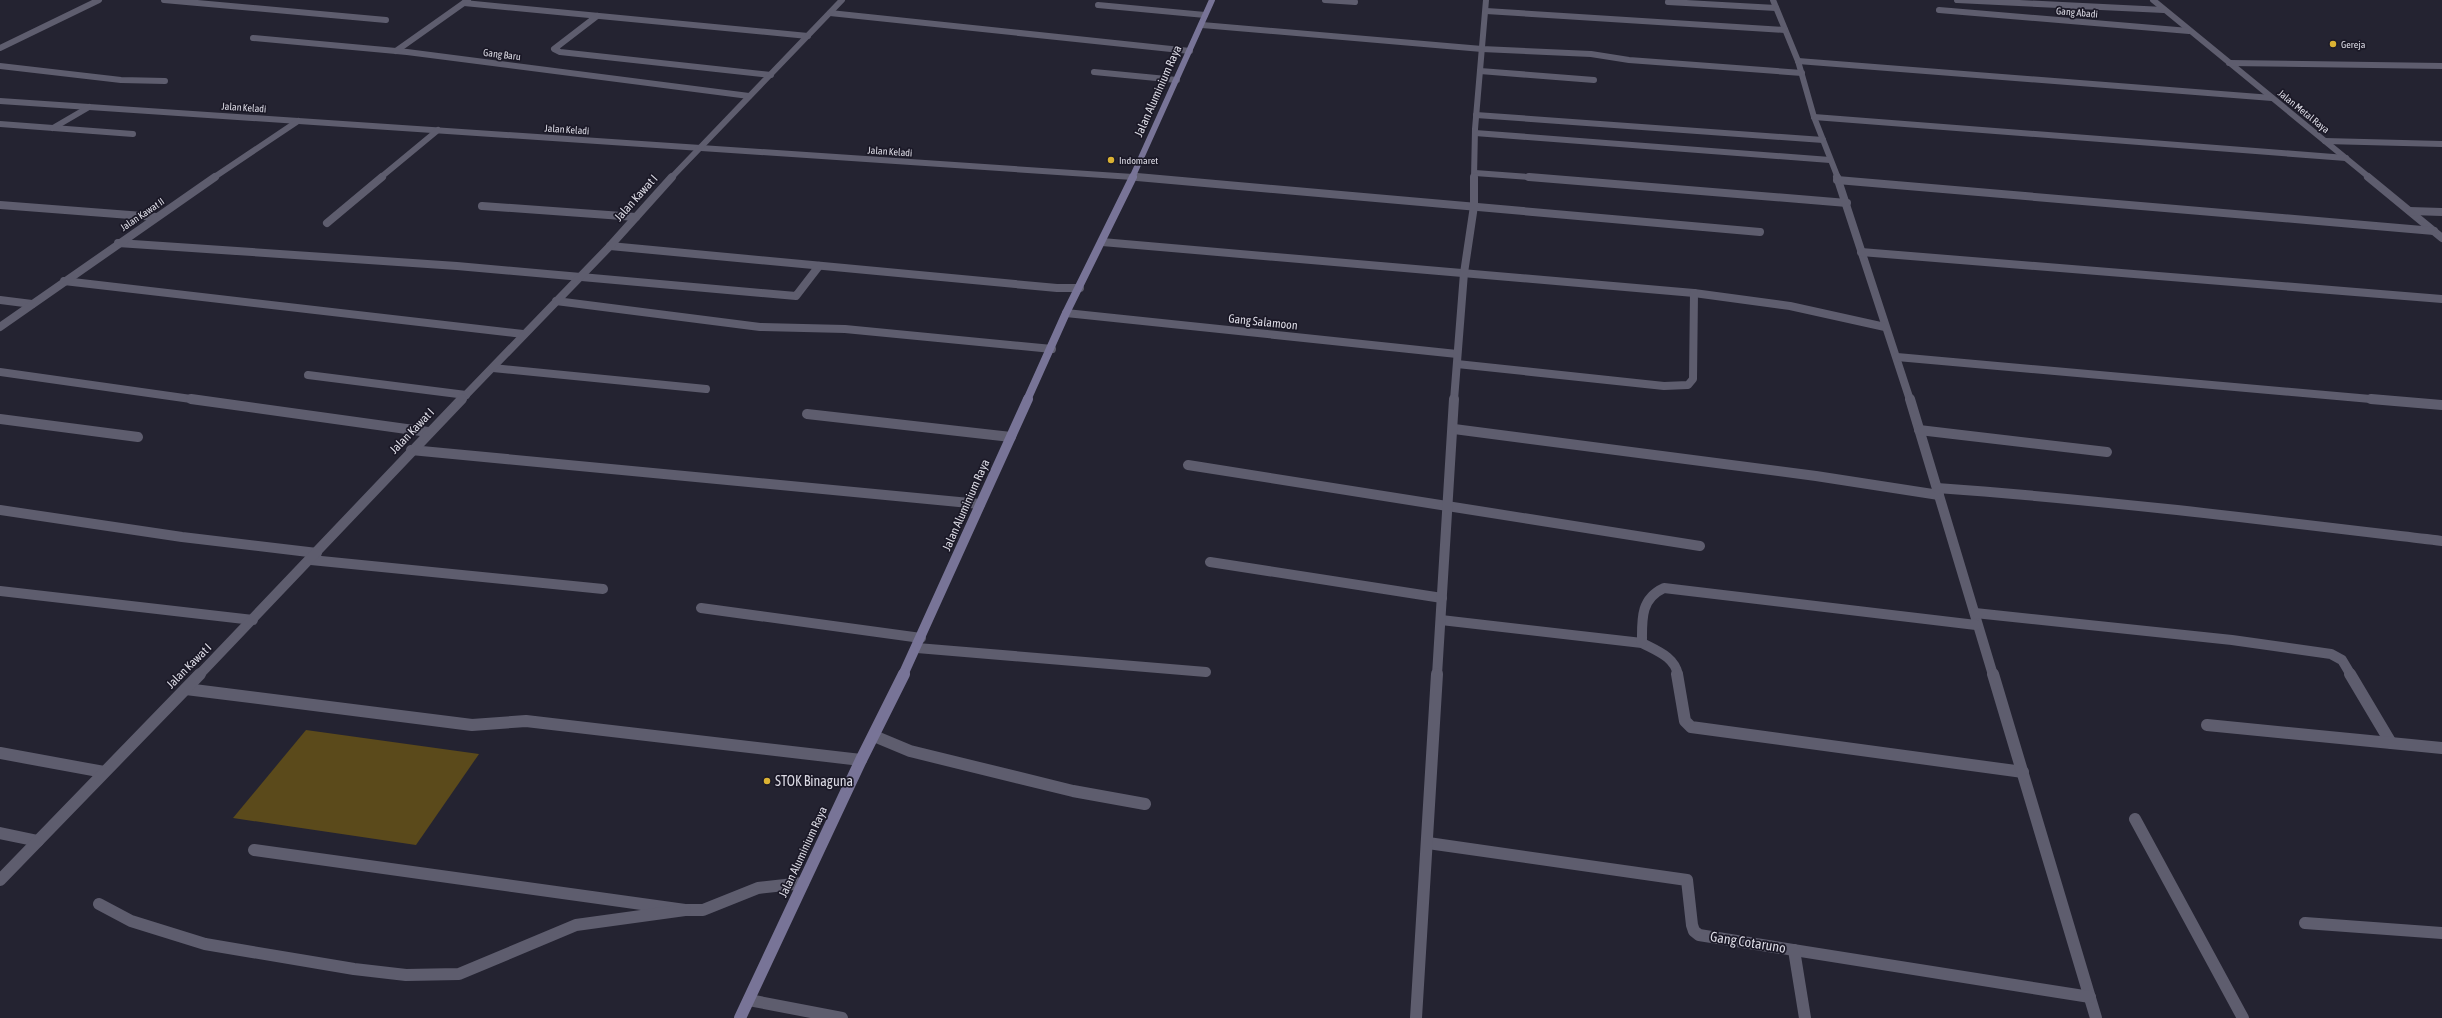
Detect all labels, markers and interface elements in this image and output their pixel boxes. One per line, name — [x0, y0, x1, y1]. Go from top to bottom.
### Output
street label: Gang Abadi — [2056, 5, 2098, 20]
marker: Gereja — [2328, 39, 2338, 49]
place label: Gereja — [2341, 39, 2366, 50]
street label: Jalan Aluminium Raya — [1132, 43, 1184, 139]
street label: Gang Baru — [483, 47, 521, 62]
street label: Jalan Metal Raya — [2276, 87, 2332, 136]
street label: Jalan Keladi — [221, 100, 267, 115]
street label: Jalan Keladi — [544, 122, 590, 137]
street label: Jalan Keladi — [867, 144, 913, 159]
marker: Indomaret — [1106, 155, 1116, 165]
place label: Indomaret — [1119, 155, 1158, 166]
street label: Jalan Kawat I — [612, 172, 660, 224]
street label: Jalan Kawat II — [118, 196, 166, 233]
street label: Gang Salamoon — [1228, 311, 1298, 333]
street label: Jalan Kawat I — [387, 405, 437, 457]
street label: Jalan Aluminium Raya — [940, 457, 992, 553]
street label: Jalan Kawat I — [164, 641, 214, 691]
place label: STOK Binaguna — [775, 773, 853, 789]
marker: STOK Binaguna — [762, 776, 772, 786]
street label: Jalan Aluminium Raya — [776, 804, 830, 900]
street label: Gang Cotaruno — [1709, 928, 1787, 956]

